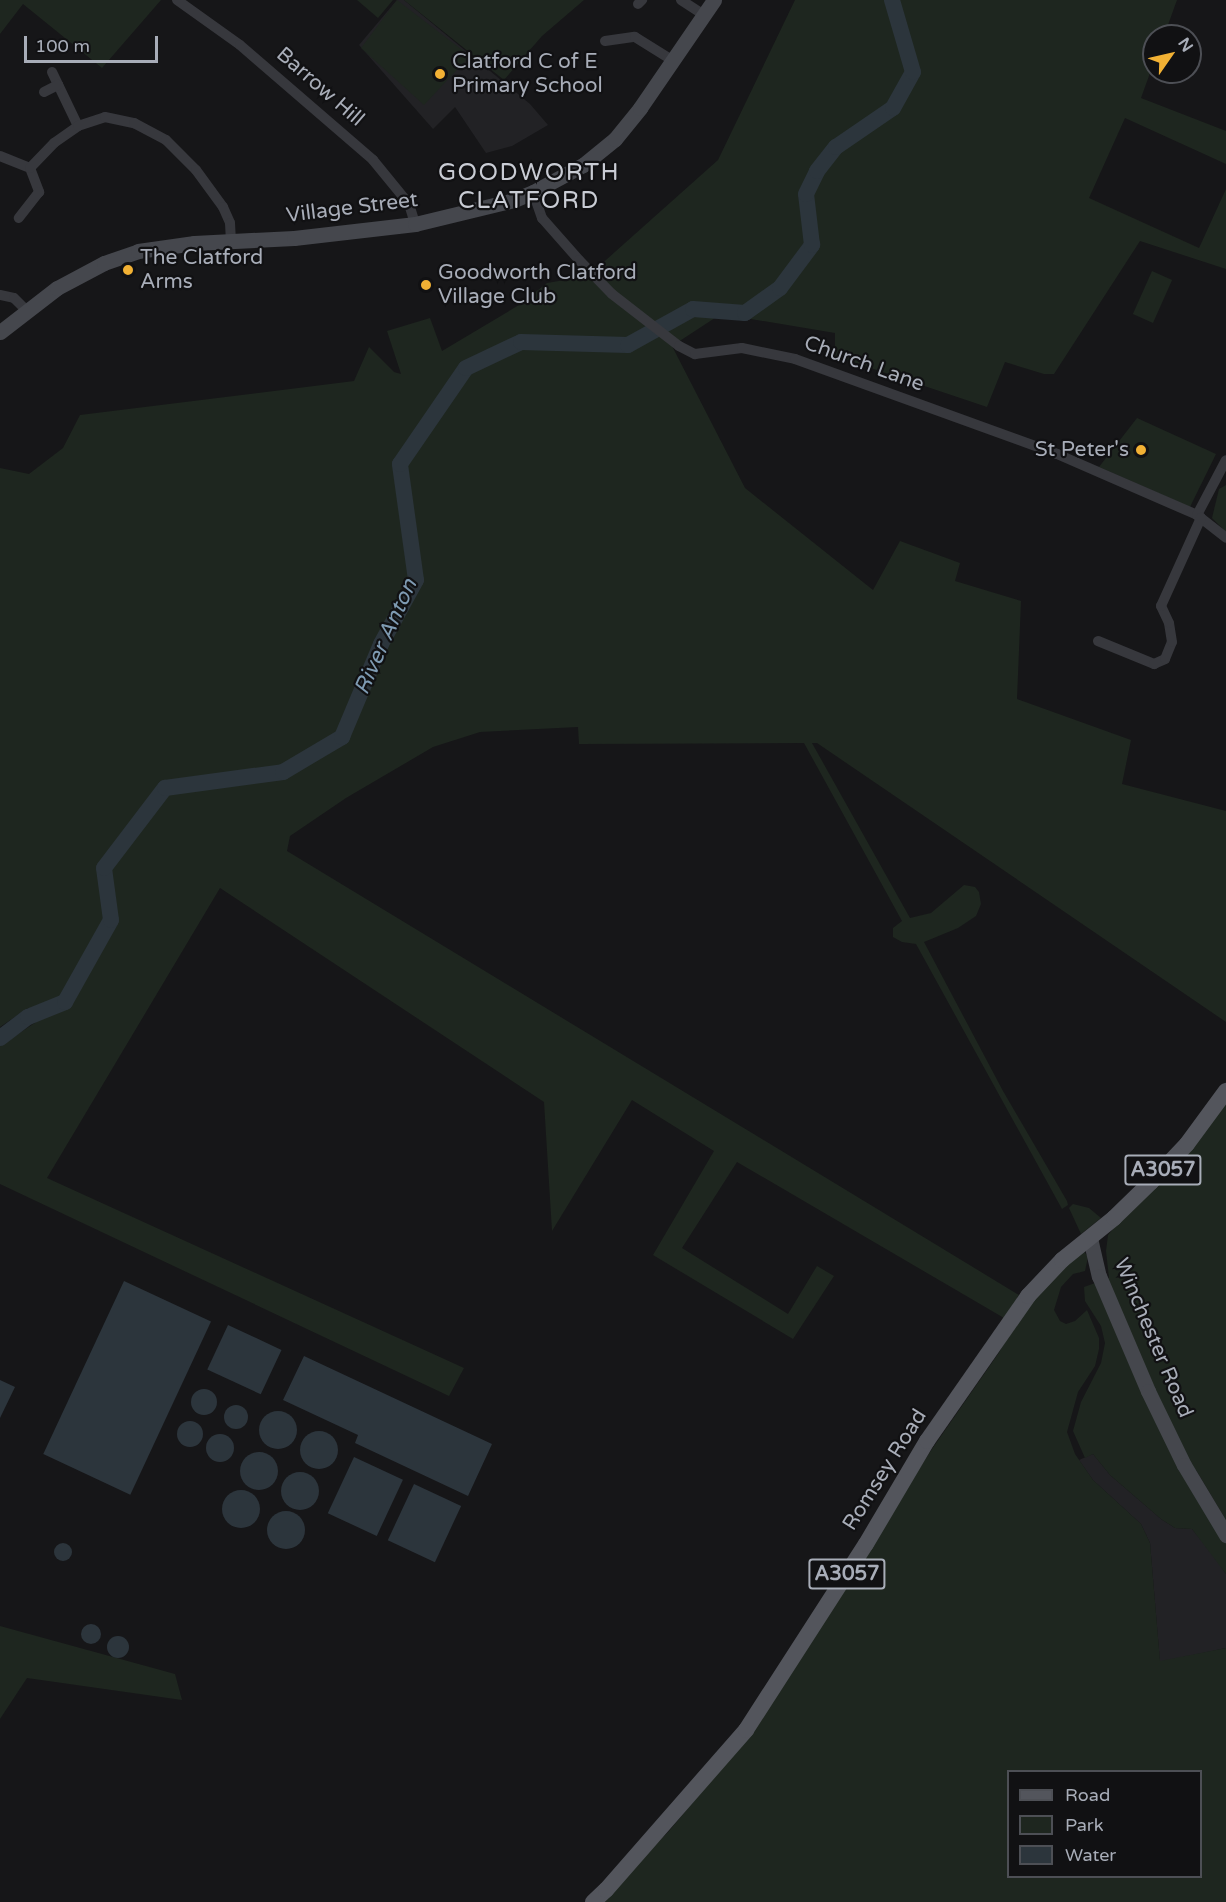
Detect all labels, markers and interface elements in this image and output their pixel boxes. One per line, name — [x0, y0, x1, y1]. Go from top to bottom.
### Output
scale bar — [27, 24, 160, 62]
north arrow — [1142, 24, 1202, 84]
text: N — [1173, 34, 1197, 56]
text: 100 m — [35, 35, 90, 57]
street label: Barrow Hill — [271, 42, 369, 132]
place label: Clatford C of E Primary School — [452, 49, 603, 99]
marker: Clatford C of E Primary School — [433, 67, 447, 81]
district label: GOODWORTH CLATFORD — [438, 159, 620, 215]
street label: Village Street — [285, 187, 419, 229]
place label: The Clatford Arms — [140, 245, 263, 295]
place label: Goodworth Clatford Village Club — [438, 260, 637, 310]
marker: The Clatford Arms — [121, 263, 135, 277]
marker: Goodworth Clatford Village Club — [419, 278, 433, 292]
street label: Church Lane — [801, 331, 927, 397]
place label: St Peter's — [1035, 437, 1129, 463]
marker: St Peter's — [1134, 443, 1148, 457]
water label: River Anton — [349, 575, 423, 699]
road number: A3057 — [1124, 1153, 1202, 1187]
street label: Winchester Road — [1108, 1254, 1198, 1422]
street label: Romsey Road — [838, 1405, 932, 1535]
road number: A3057 — [808, 1557, 886, 1591]
legend — [1007, 1770, 1202, 1878]
text: Road — [1065, 1784, 1110, 1806]
text: Park — [1065, 1814, 1103, 1836]
text: Water — [1065, 1844, 1116, 1866]

